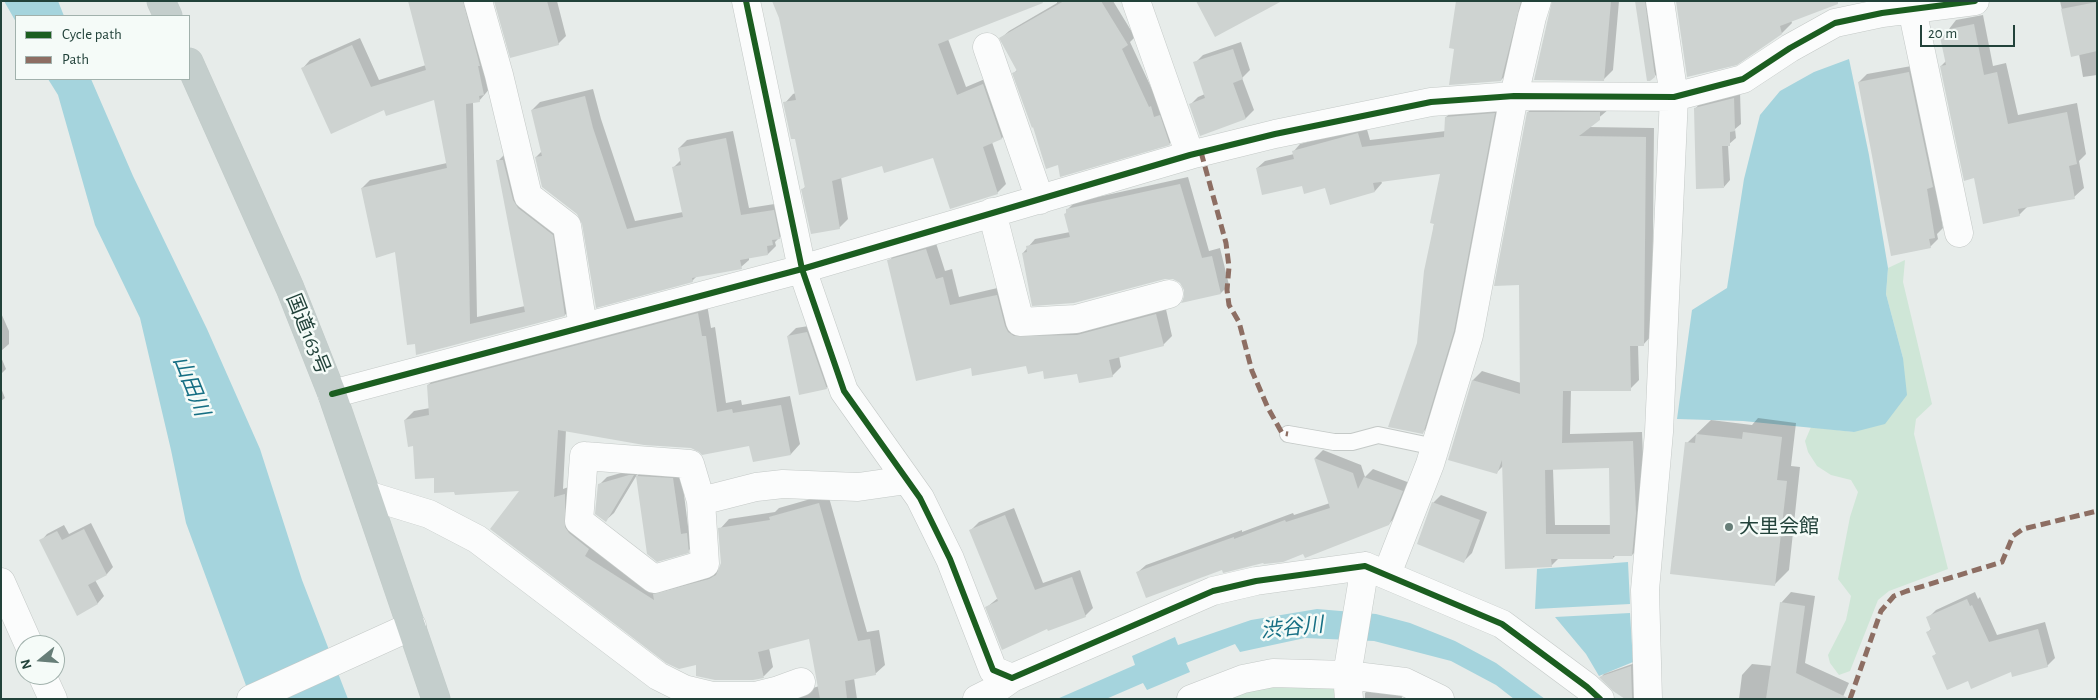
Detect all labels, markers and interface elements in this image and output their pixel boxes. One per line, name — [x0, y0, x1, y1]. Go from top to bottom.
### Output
legend — [15, 15, 190, 80]
scale bar — [1923, 15, 2018, 47]
text: 20 m — [1928, 26, 1957, 41]
text: Cycle path — [62, 27, 122, 42]
text: Path — [62, 52, 89, 67]
street label: 国道163号 — [281, 290, 335, 378]
water label: 山田川 — [168, 352, 214, 420]
place label: 大里会館 — [1739, 515, 1819, 539]
marker: 大里会館 — [1723, 521, 1735, 533]
water label: 渋谷川 — [1259, 612, 1325, 644]
north arrow — [15, 635, 65, 685]
text: N — [18, 657, 35, 671]

